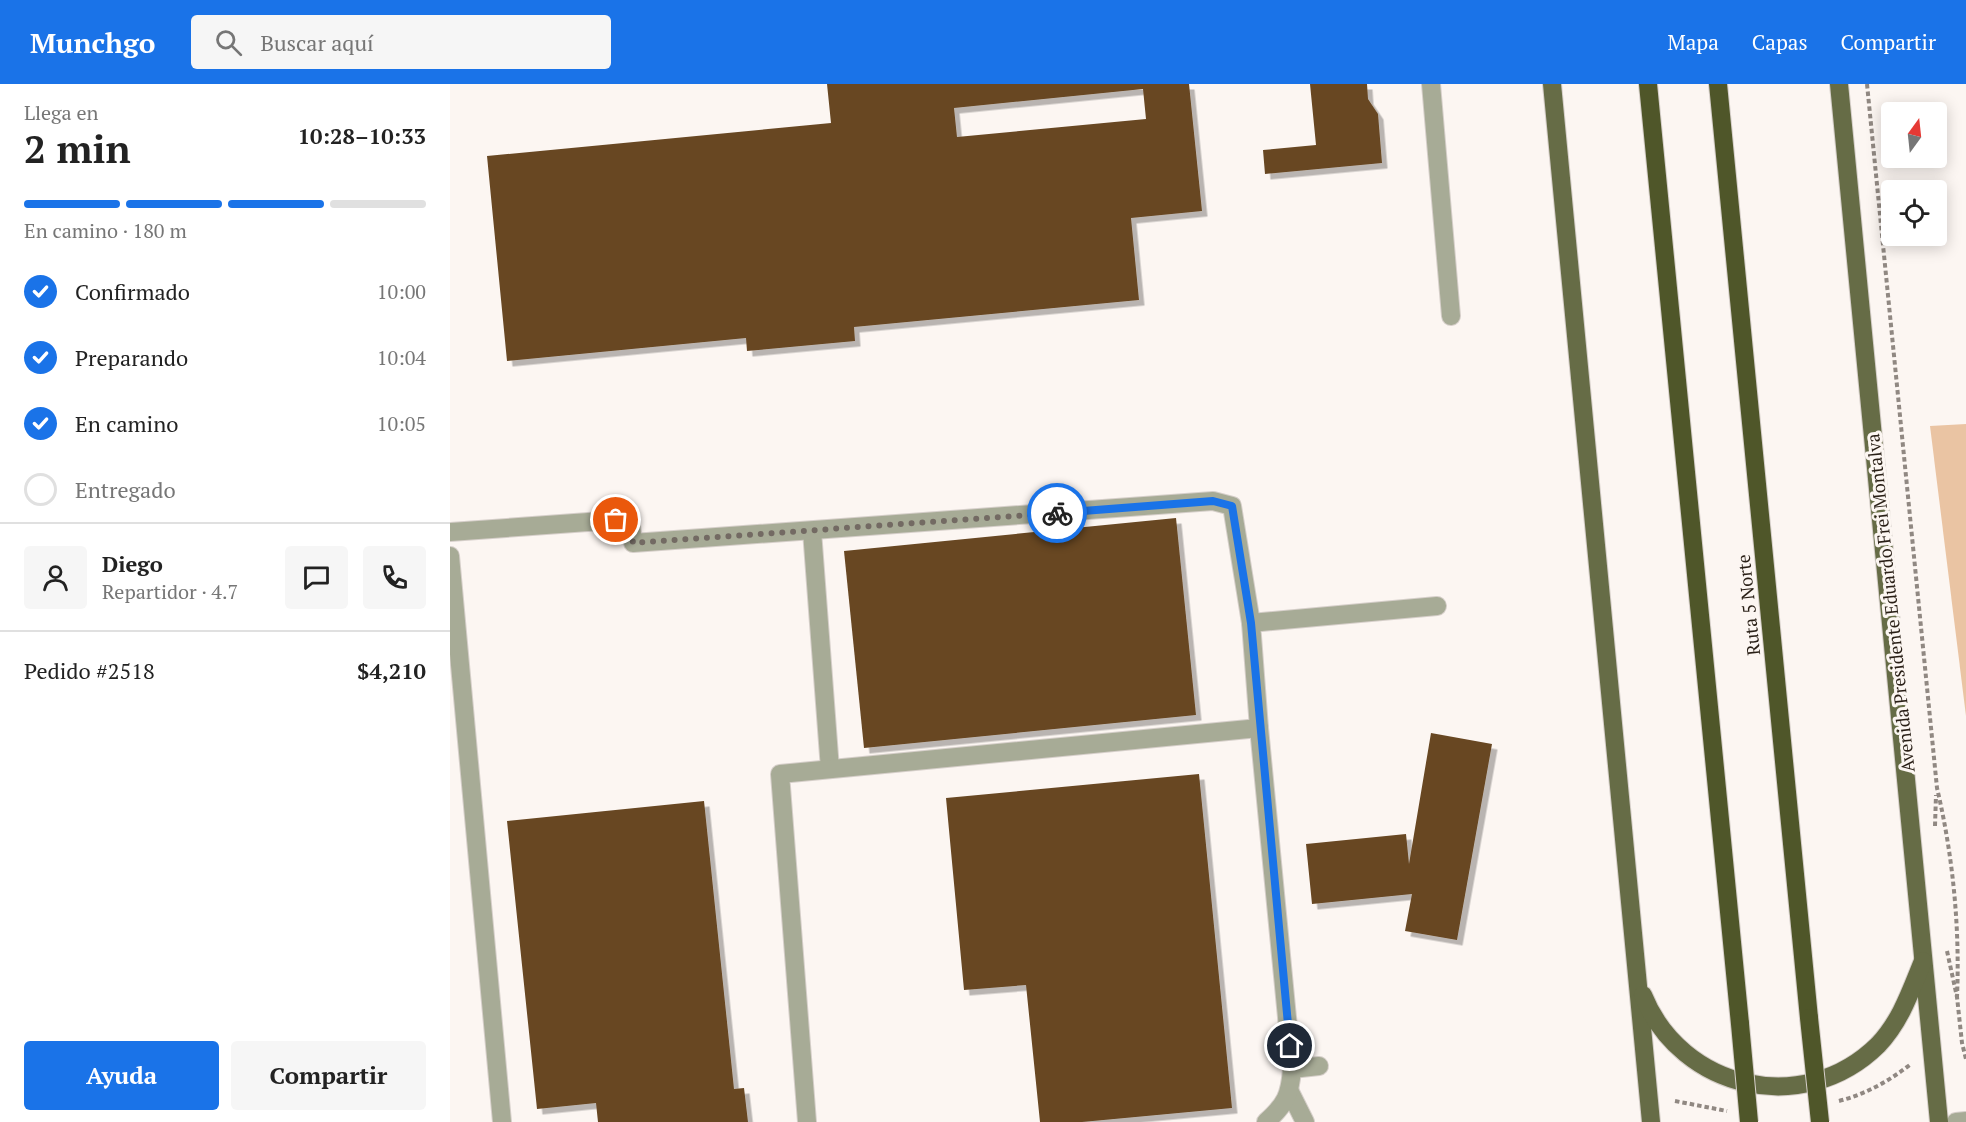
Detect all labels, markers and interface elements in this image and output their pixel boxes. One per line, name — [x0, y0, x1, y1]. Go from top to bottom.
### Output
search box — [191, 15, 611, 69]
text: Munchgo — [30, 24, 155, 61]
icon: search — [212, 26, 245, 59]
text: Buscar aquí — [260, 28, 374, 57]
text: Mapa — [1667, 28, 1719, 56]
text: Capas — [1752, 28, 1808, 56]
text: Compartir — [1841, 28, 1936, 56]
text: Llega en — [24, 99, 98, 126]
north arrow — [1881, 102, 1947, 168]
map controls — [1881, 102, 1947, 246]
text: 10:28–10:33 — [298, 121, 426, 150]
text: 2 min — [24, 122, 131, 174]
button: locate — [1881, 180, 1947, 246]
text: En camino · 180 m — [24, 217, 187, 244]
icon: check — [24, 275, 57, 308]
text: Confirmado — [75, 277, 190, 306]
text: 10:00 — [377, 278, 426, 305]
icon: check — [24, 341, 57, 374]
text: Preparando — [75, 343, 188, 372]
text: 10:04 — [377, 344, 426, 371]
icon: check — [24, 407, 57, 440]
text: En camino — [75, 409, 178, 438]
text: 10:05 — [377, 410, 426, 437]
street label: Avenida Presidente Eduardo Frei Montalva — [1860, 432, 1920, 774]
text: Entregado — [75, 475, 176, 504]
courier — [1027, 483, 1087, 543]
pin — [590, 494, 641, 545]
icon: bike — [1041, 497, 1074, 530]
icon: bag — [599, 503, 632, 536]
button: person — [24, 546, 87, 609]
button: chat — [285, 546, 348, 609]
button: phone — [363, 546, 426, 609]
text: Diego — [102, 549, 163, 578]
street label: Ruta 5 Norte — [1731, 553, 1765, 657]
text: Repartidor · 4.7 — [102, 578, 238, 605]
text: Pedido #2518 — [24, 656, 155, 685]
text: $4,210 — [357, 656, 426, 685]
pin — [1264, 1020, 1315, 1071]
icon: home — [1273, 1029, 1306, 1062]
button: Ayuda — [24, 1041, 219, 1110]
button: Compartir — [231, 1041, 426, 1110]

